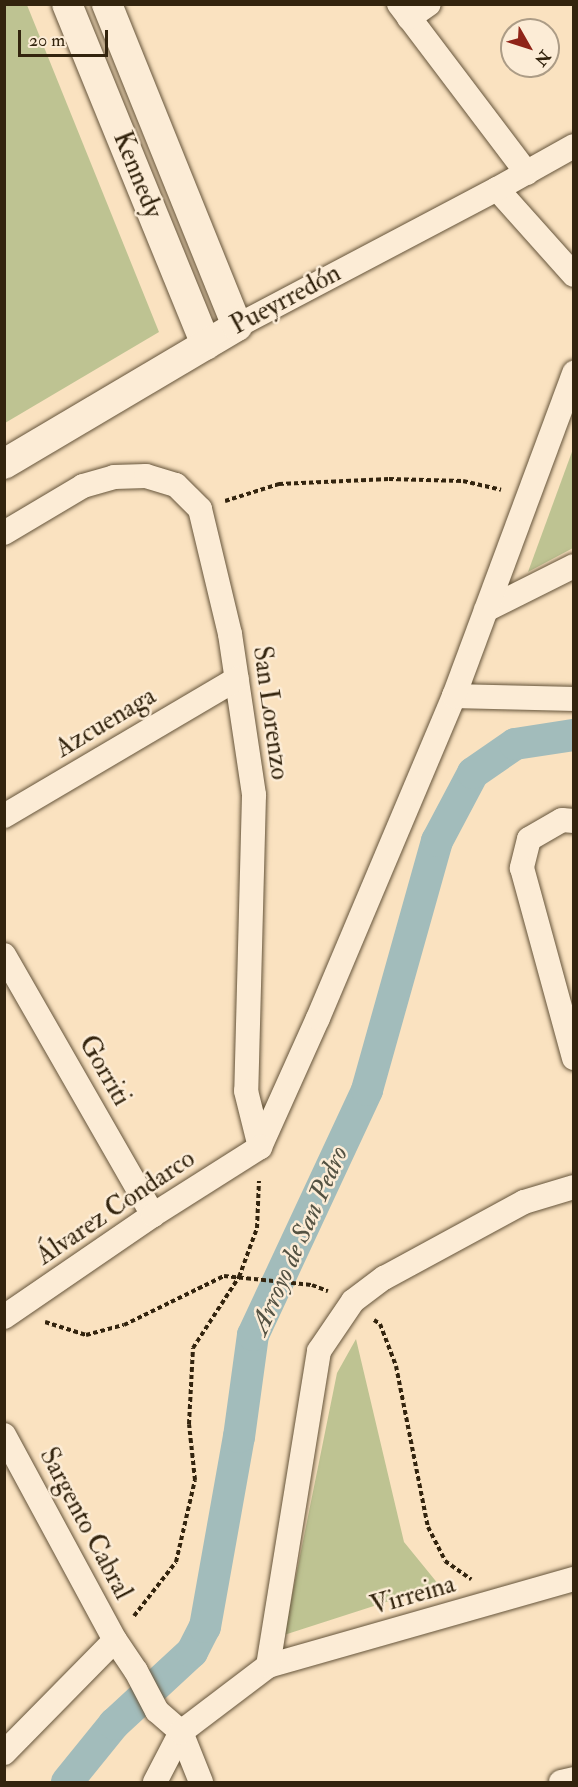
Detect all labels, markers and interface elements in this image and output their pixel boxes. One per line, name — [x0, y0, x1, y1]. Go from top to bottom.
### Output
scale bar — [21, 18, 111, 56]
north arrow — [500, 18, 560, 78]
text: 20 m — [29, 29, 65, 52]
text: N — [530, 46, 555, 70]
street label: Kennedy — [106, 127, 168, 223]
street label: Pueyrredón — [226, 258, 346, 342]
street label: San Lorenzo — [245, 644, 295, 782]
street label: Azcuenaga — [50, 681, 162, 765]
street label: Gorriti — [72, 1030, 136, 1112]
water label: Arroyo de San Pedro — [243, 1141, 355, 1339]
street label: Álvarez Condarco — [31, 1144, 201, 1272]
street label: Sargento Cabral — [32, 1443, 138, 1605]
street label: Virreina — [367, 1569, 459, 1623]

